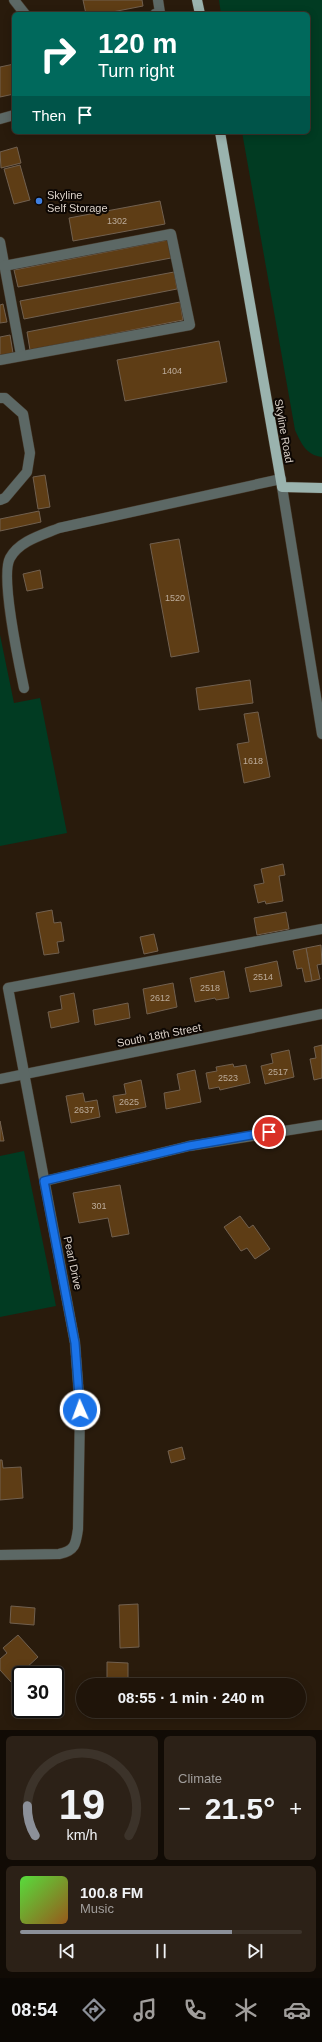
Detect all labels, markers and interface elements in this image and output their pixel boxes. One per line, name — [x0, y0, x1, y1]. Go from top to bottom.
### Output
icon: right — [32, 28, 84, 80]
text: 120 m — [98, 28, 177, 59]
text: Turn right — [98, 61, 174, 81]
icon: arrive — [74, 104, 96, 126]
text: Then — [32, 107, 66, 124]
place label: Skyline Self Storage — [47, 189, 108, 214]
marker: Skyline Self Storage — [34, 196, 44, 206]
house number: 1302 — [107, 216, 127, 226]
house number: 1404 — [162, 366, 182, 376]
street label: Skyline Road — [272, 398, 296, 464]
house number: 1520 — [165, 593, 185, 603]
house number: 1618 — [243, 756, 263, 766]
house number: 2514 — [253, 972, 273, 982]
house number: 2518 — [200, 983, 220, 993]
house number: 2612 — [150, 993, 170, 1003]
street label: South 18th Street — [116, 1021, 202, 1049]
house number: 2517 — [268, 1067, 288, 1077]
house number: 2523 — [218, 1073, 238, 1083]
house number: 2625 — [119, 1097, 139, 1107]
house number: 2637 — [74, 1105, 94, 1115]
pin — [252, 1115, 286, 1149]
icon: arrive — [258, 1121, 280, 1143]
house number: 301 — [91, 1201, 107, 1211]
street label: Pearl Drive — [61, 1235, 85, 1291]
position arrow — [59, 1389, 101, 1431]
speed limit sign: 30 — [12, 1666, 64, 1718]
text: 08:55 · 1 min · 240 m — [118, 1689, 264, 1706]
text: Climate — [178, 1771, 222, 1786]
text: 19 — [59, 1781, 105, 1828]
text: 21.5° — [205, 1792, 275, 1825]
text: − — [178, 1796, 191, 1821]
text: + — [289, 1796, 302, 1821]
text: km/h — [67, 1827, 98, 1843]
text: 100.8 FM — [80, 1884, 143, 1901]
text: Music — [80, 1901, 114, 1916]
icon: previous — [56, 1940, 78, 1962]
icon: pause — [150, 1940, 172, 1962]
icon: next — [244, 1940, 266, 1962]
icon: directions — [80, 1996, 108, 2024]
icon: music — [131, 1996, 159, 2024]
icon: phone — [181, 1996, 209, 2024]
icon: climate — [232, 1996, 260, 2024]
icon: car — [283, 1996, 311, 2024]
text: 08:54 — [11, 2000, 57, 2020]

